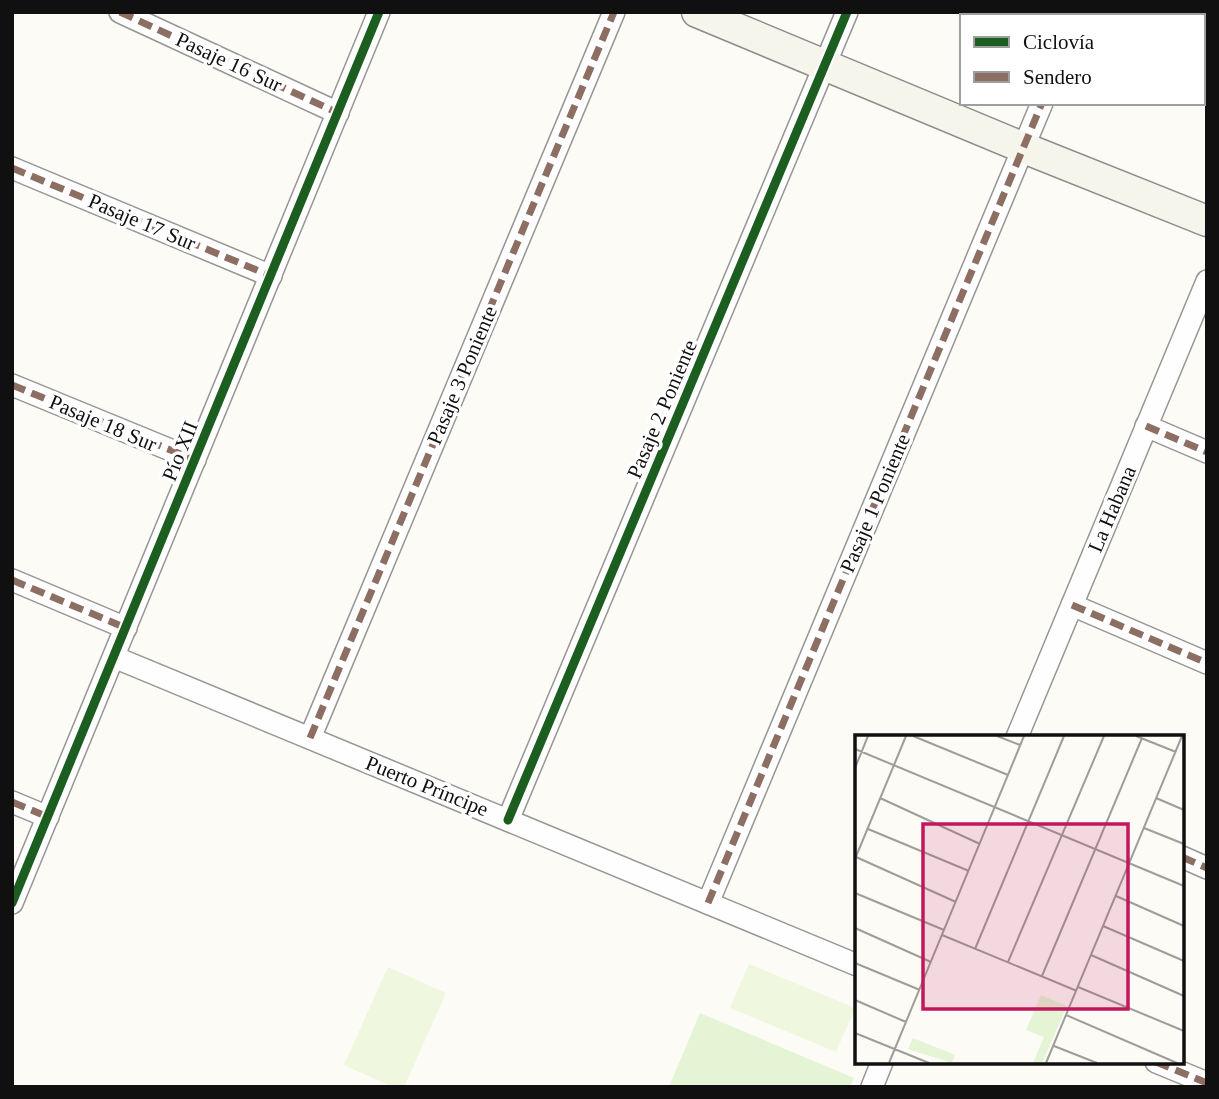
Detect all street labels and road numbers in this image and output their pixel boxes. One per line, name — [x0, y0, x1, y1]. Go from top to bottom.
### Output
street label: Pasaje 16 Sur — [172, 27, 286, 97]
street label: Pasaje 17 Sur — [85, 189, 199, 255]
street label: Pasaje 3 Poniente — [422, 302, 502, 448]
street label: Pasaje 2 Poniente — [622, 336, 702, 482]
street label: Pasaje 18 Sur — [46, 390, 160, 456]
street label: Pío XII — [157, 418, 203, 484]
street label: Pasaje 1 Poniente — [835, 430, 915, 576]
street label: La Habana — [1083, 462, 1141, 556]
street label: Puerto Príncipe — [362, 751, 492, 821]

